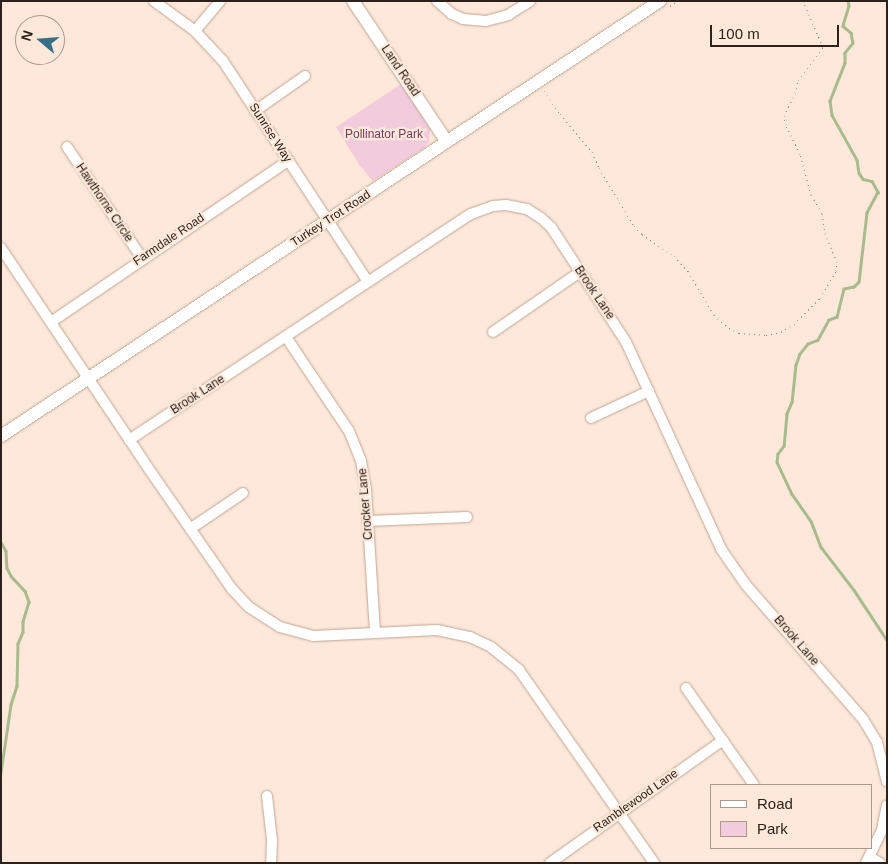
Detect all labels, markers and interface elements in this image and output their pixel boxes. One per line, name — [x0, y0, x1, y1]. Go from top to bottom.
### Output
north arrow — [15, 15, 65, 65]
scale bar — [713, 15, 842, 47]
text: 100 m — [718, 25, 760, 42]
text: N — [18, 28, 36, 43]
street label: Land Road — [378, 43, 422, 99]
street label: Sunrise Way — [246, 101, 294, 165]
park label: Pollinator Park — [345, 128, 423, 142]
street label: Hawthorne Circle — [72, 161, 136, 245]
street label: Turkey Trot Road — [288, 188, 374, 250]
street label: Farmdale Road — [131, 211, 207, 269]
street label: Brook Lane — [571, 264, 617, 322]
street label: Brook Lane — [168, 372, 228, 418]
street label: Crocker Lane — [356, 467, 376, 541]
street label: Brook Lane — [770, 613, 822, 669]
street label: Ramblewood Lane — [591, 766, 681, 836]
legend — [710, 784, 873, 849]
text: Road — [757, 795, 793, 812]
text: Park — [757, 820, 788, 837]

